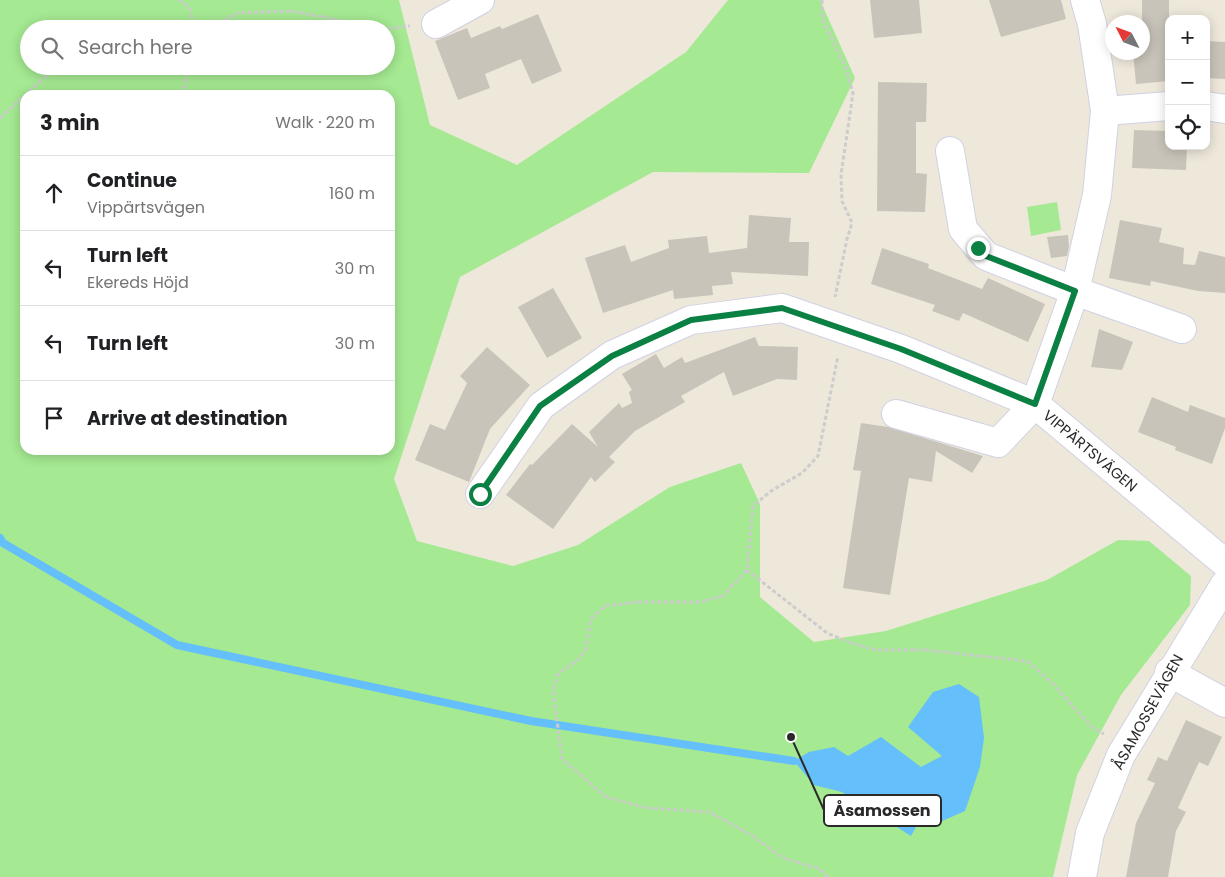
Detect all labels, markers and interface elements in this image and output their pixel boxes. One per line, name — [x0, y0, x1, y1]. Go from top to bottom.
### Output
north arrow — [1105, 15, 1150, 60]
map controls — [1165, 15, 1210, 150]
button: + — [1165, 15, 1210, 60]
search box — [20, 20, 395, 75]
icon: search — [38, 34, 66, 62]
text: Search here — [78, 34, 192, 61]
button: − — [1165, 60, 1210, 105]
button: locate — [1165, 105, 1210, 150]
text: 3 min — [40, 108, 100, 137]
text: Walk · 220 m — [275, 111, 375, 134]
text: Continue — [87, 167, 177, 194]
icon: ahead — [40, 179, 68, 207]
text: 160 m — [329, 182, 375, 205]
text: Vippärtsvägen — [87, 196, 205, 219]
route end — [967, 237, 990, 260]
text: Turn left — [87, 242, 168, 269]
icon: left — [40, 254, 68, 282]
text: 30 m — [335, 257, 375, 280]
text: Ekereds Höjd — [87, 271, 189, 294]
icon: left — [40, 329, 68, 357]
text: Turn left — [87, 330, 168, 357]
text: 30 m — [335, 332, 375, 355]
icon: arrive — [40, 404, 68, 432]
text: Arrive at destination — [87, 405, 288, 432]
street label: VIPPÄRTSVÄGEN — [1039, 405, 1142, 496]
route start — [469, 483, 492, 506]
street label: ÅSAMOSSEVÄGEN — [1107, 650, 1188, 773]
callout: Åsamossen — [824, 795, 941, 826]
text: Åsamossen — [833, 799, 931, 822]

